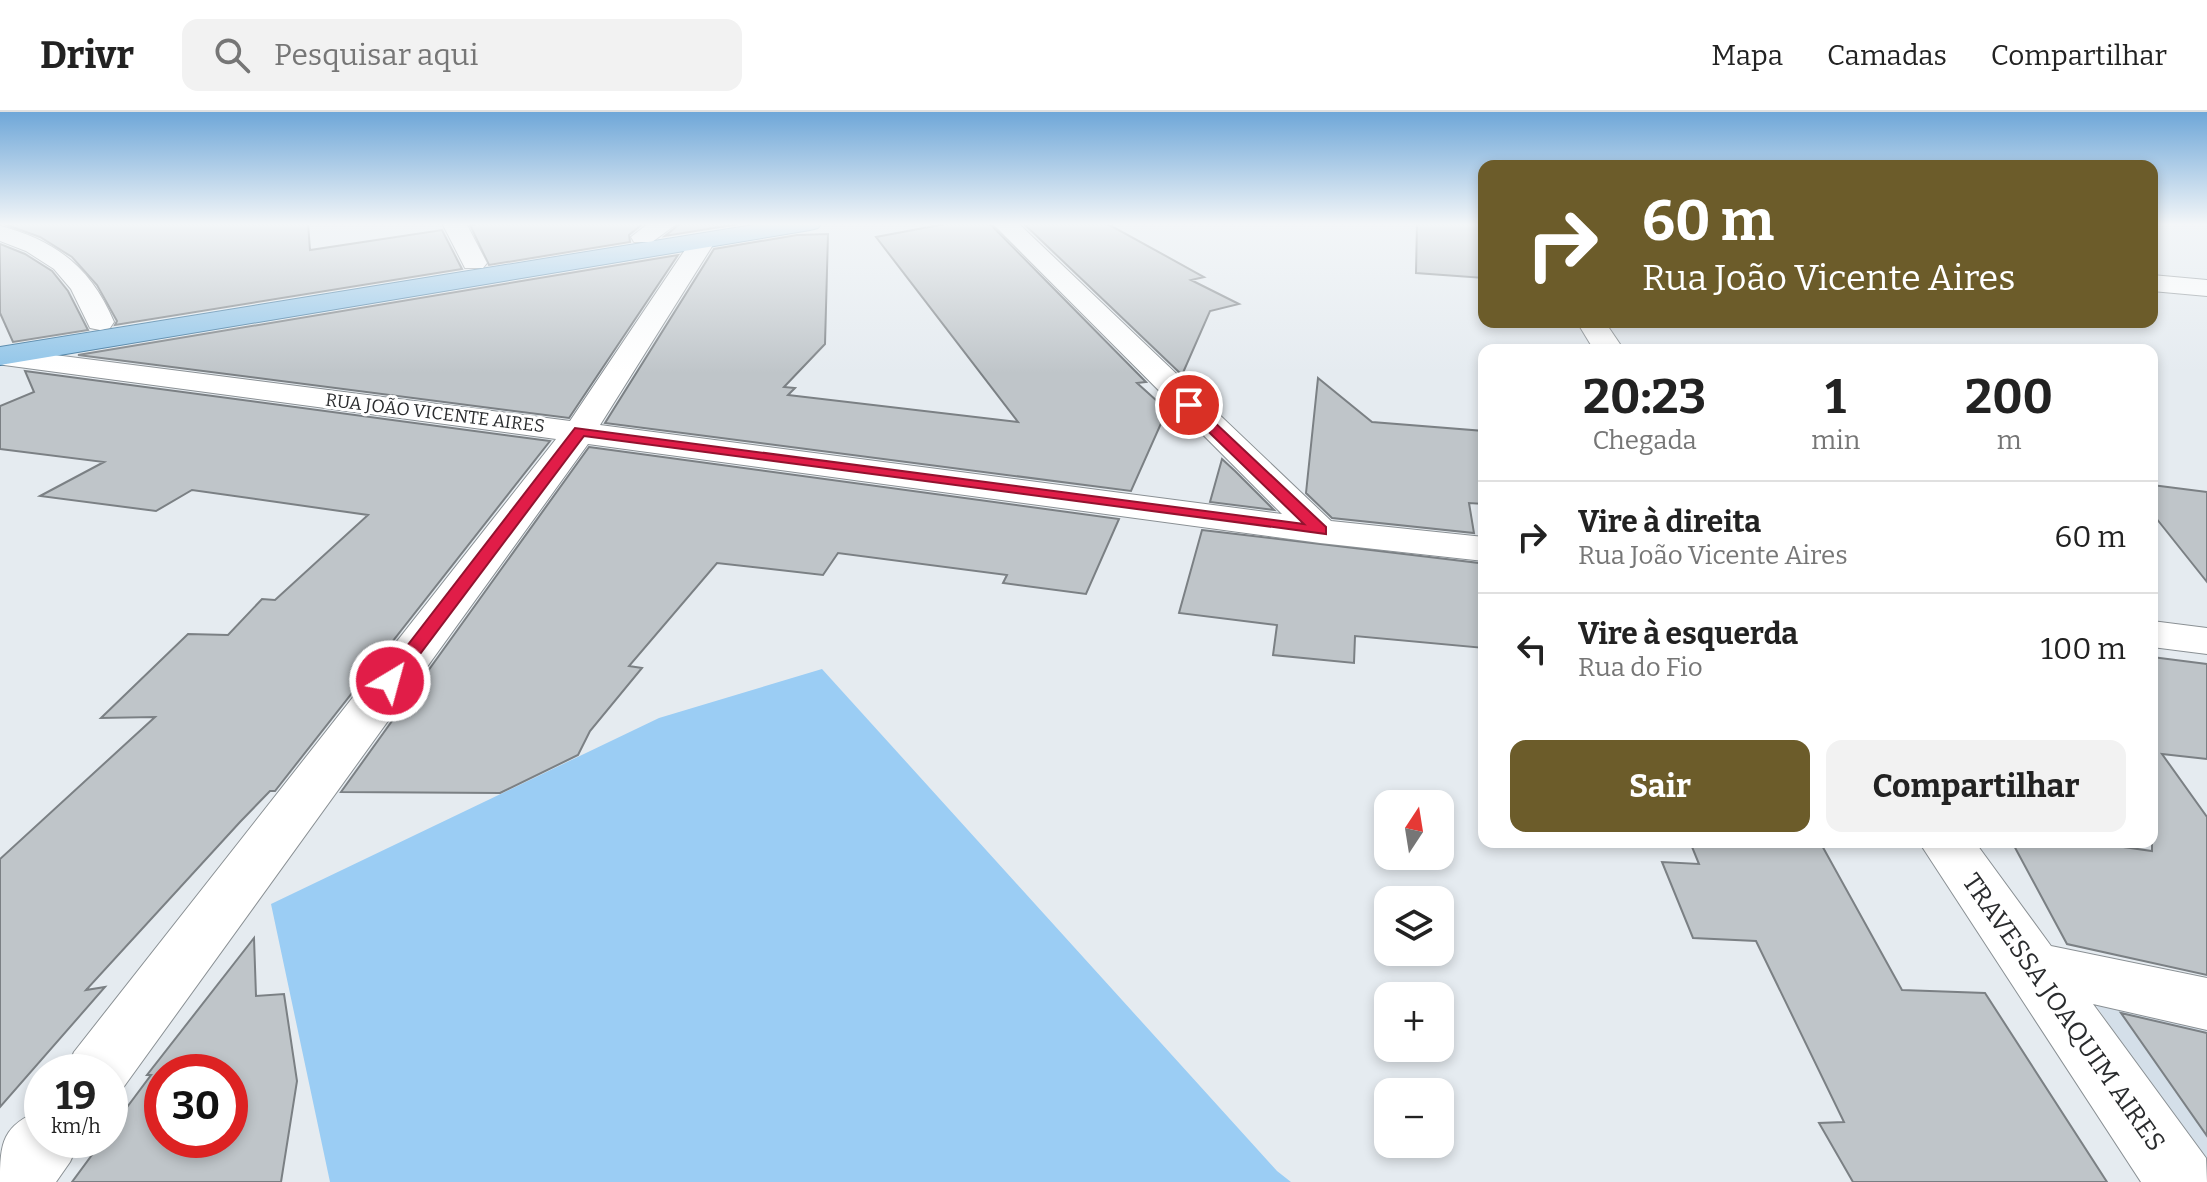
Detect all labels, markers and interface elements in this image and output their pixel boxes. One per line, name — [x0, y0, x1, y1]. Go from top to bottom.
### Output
search box — [182, 19, 742, 91]
text: Drivr — [40, 32, 134, 78]
icon: search — [210, 33, 254, 77]
text: Pesquisar aqui — [274, 37, 478, 73]
text: Mapa — [1711, 39, 1783, 72]
text: Camadas — [1827, 39, 1947, 72]
text: Compartilhar — [1991, 39, 2167, 72]
text: 60 m — [1642, 188, 1774, 255]
icon: right — [1510, 192, 1614, 296]
text: Rua João Vicente Aires — [1642, 256, 2015, 300]
text: 20:23 — [1583, 368, 1706, 426]
text: 1 — [1825, 368, 1846, 426]
text: 200 — [1965, 368, 2053, 426]
pin — [1155, 371, 1223, 439]
icon: arrive — [1167, 383, 1211, 427]
street label: RUA JOÃO VICENTE AIRES — [324, 389, 546, 437]
text: Chegada — [1593, 425, 1697, 456]
text: min — [1811, 425, 1860, 456]
text: m — [1997, 425, 2022, 456]
text: Vire à direita — [1578, 504, 1761, 540]
icon: right — [1510, 515, 1554, 559]
text: 60 m — [2055, 519, 2126, 555]
text: Rua João Vicente Aires — [1578, 540, 1848, 571]
text: Vire à esquerda — [1578, 616, 1798, 652]
icon: left — [1510, 627, 1554, 671]
text: 100 m — [2041, 631, 2126, 667]
position arrow — [348, 639, 432, 723]
text: Rua do Fio — [1578, 652, 1703, 683]
button: Sair — [1510, 740, 1810, 832]
button: Compartilhar — [1826, 740, 2126, 832]
north arrow — [1374, 790, 1454, 870]
map controls — [1374, 790, 1454, 1158]
street label: TRAVESSA JOAQUIM AIRES — [1956, 867, 2171, 1157]
button: layers — [1374, 886, 1454, 966]
button: + — [1374, 982, 1454, 1062]
speed limit sign: 30 — [144, 1054, 248, 1158]
text: 19 — [56, 1072, 96, 1120]
button: − — [1374, 1078, 1454, 1158]
text: km/h — [51, 1114, 101, 1138]

